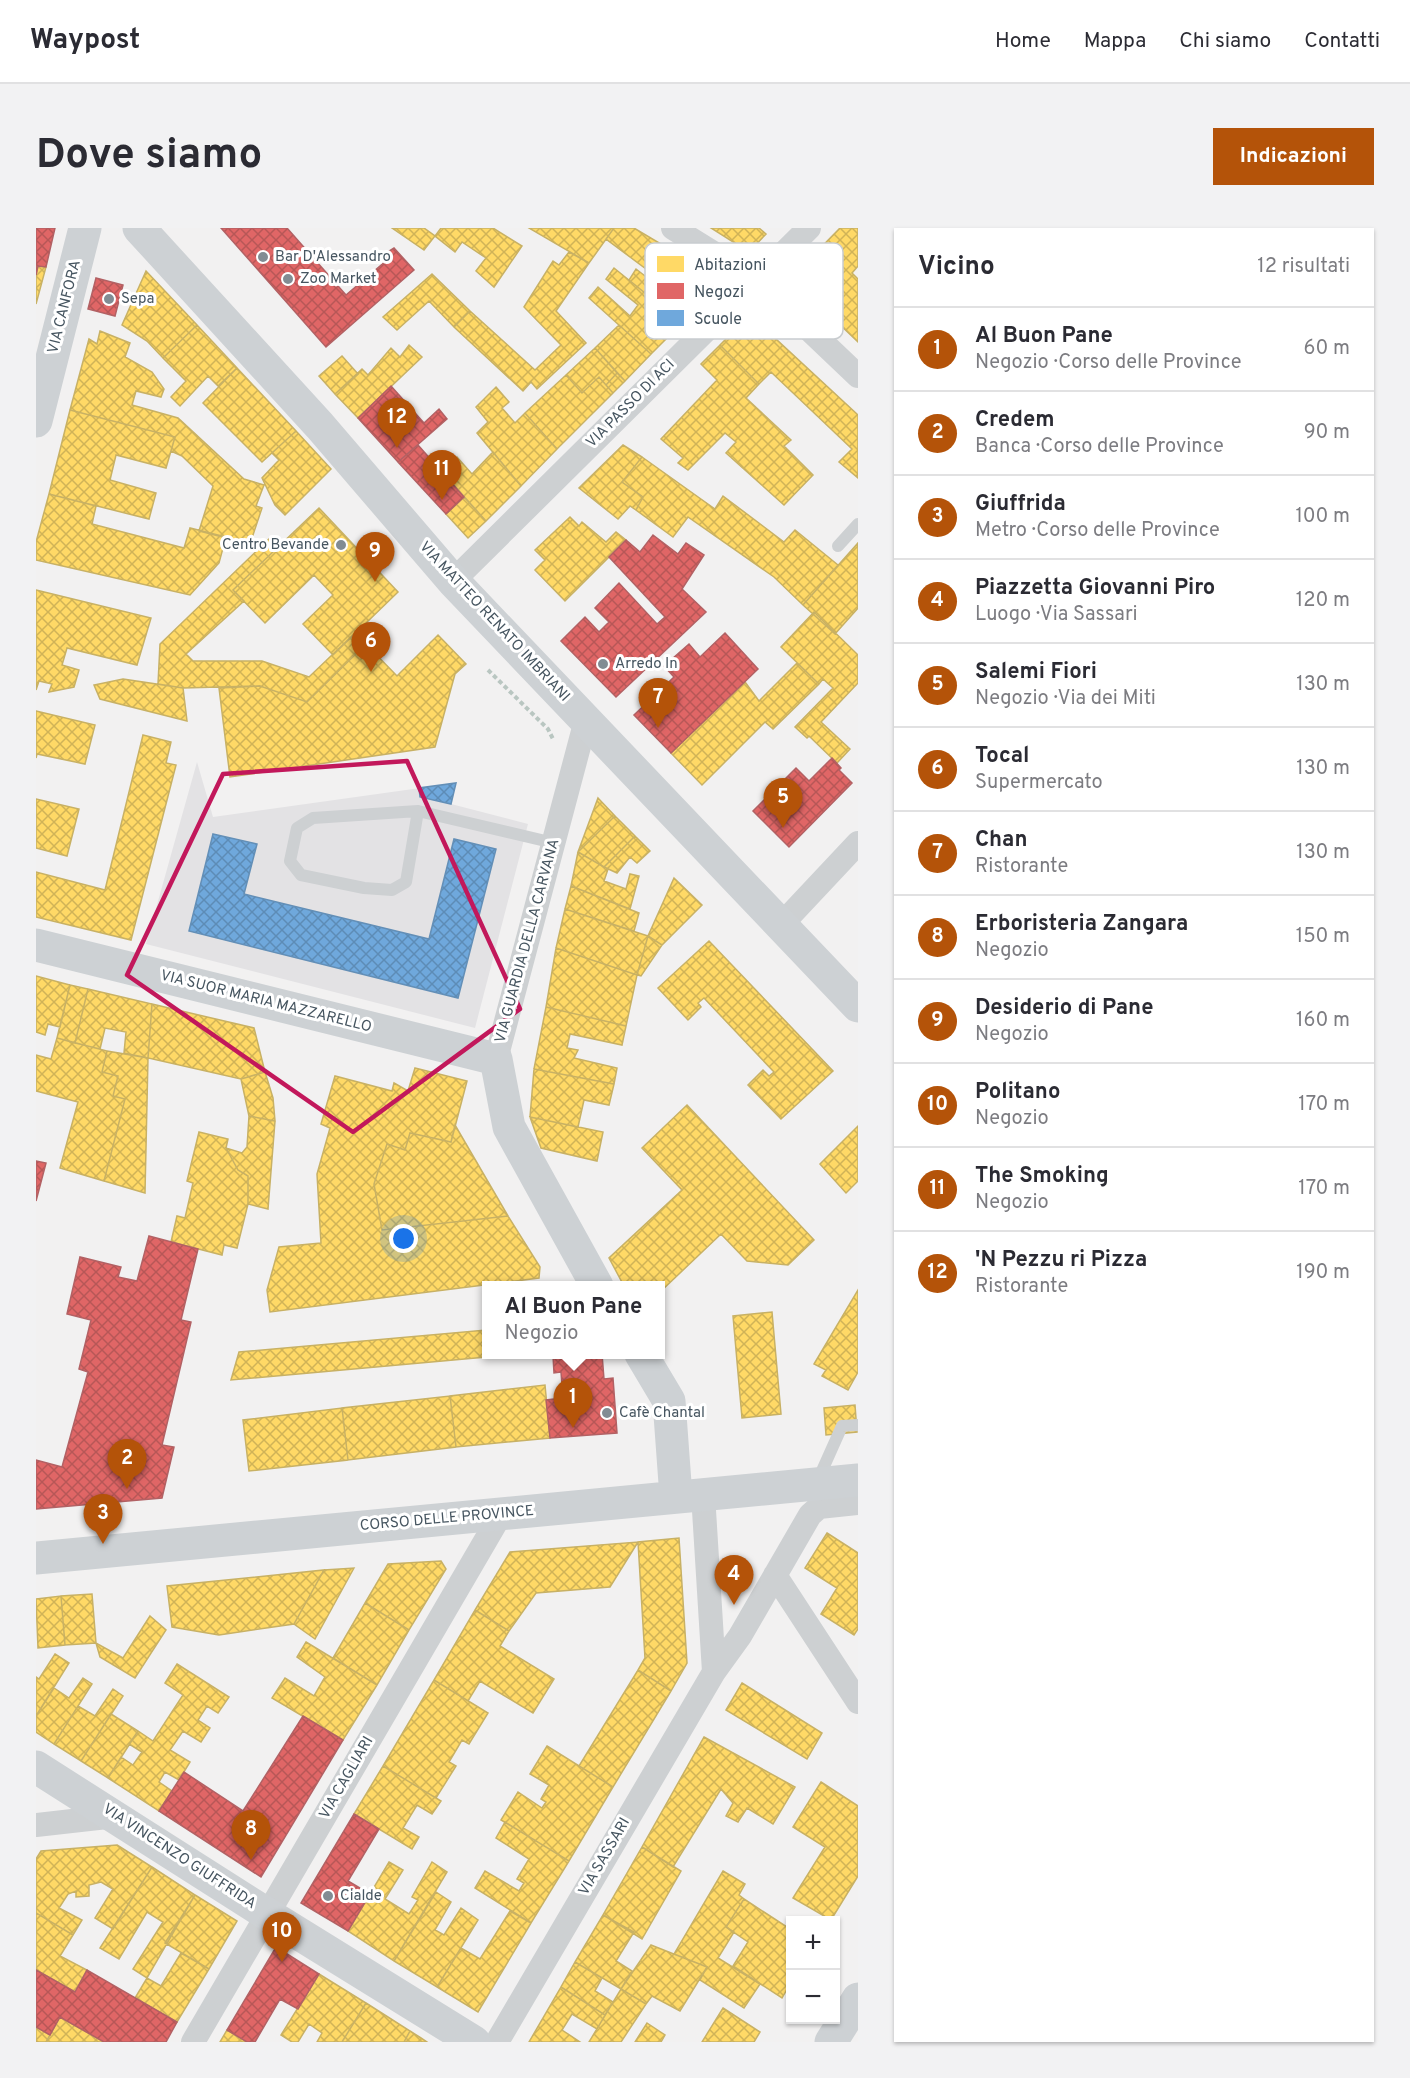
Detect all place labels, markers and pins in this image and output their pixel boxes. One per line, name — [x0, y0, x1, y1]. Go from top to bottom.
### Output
place label: Bar D'Alessandro — [275, 248, 391, 267]
marker: Bar D'Alessandro — [256, 250, 270, 264]
place label: Zoo Market — [300, 270, 377, 289]
marker: Zoo Market — [281, 272, 295, 286]
place label: Sepa — [121, 290, 155, 309]
marker: Sepa — [102, 292, 116, 306]
pin: 12 — [378, 398, 416, 448]
pin: 11 — [422, 450, 462, 500]
pin: 9 — [356, 532, 394, 582]
place label: Centro Bevande — [222, 536, 329, 555]
marker: Centro Bevande — [334, 538, 348, 552]
pin: 6 — [352, 622, 390, 672]
place label: Arredo In — [615, 655, 678, 674]
marker: Arredo In — [596, 657, 610, 671]
pin: 7 — [638, 678, 678, 728]
pin: 5 — [764, 778, 802, 828]
pin: 1 — [554, 1378, 592, 1428]
place label: Cafè Chantal — [619, 1404, 705, 1423]
marker: Cafè Chantal — [600, 1406, 614, 1420]
pin: 2 — [108, 1440, 146, 1489]
pin: 3 — [84, 1494, 122, 1544]
pin: 4 — [714, 1556, 754, 1605]
pin: 8 — [232, 1810, 270, 1860]
place label: Cialde — [340, 1887, 382, 1906]
marker: Cialde — [321, 1889, 335, 1903]
pin: 10 — [262, 1912, 302, 1962]

